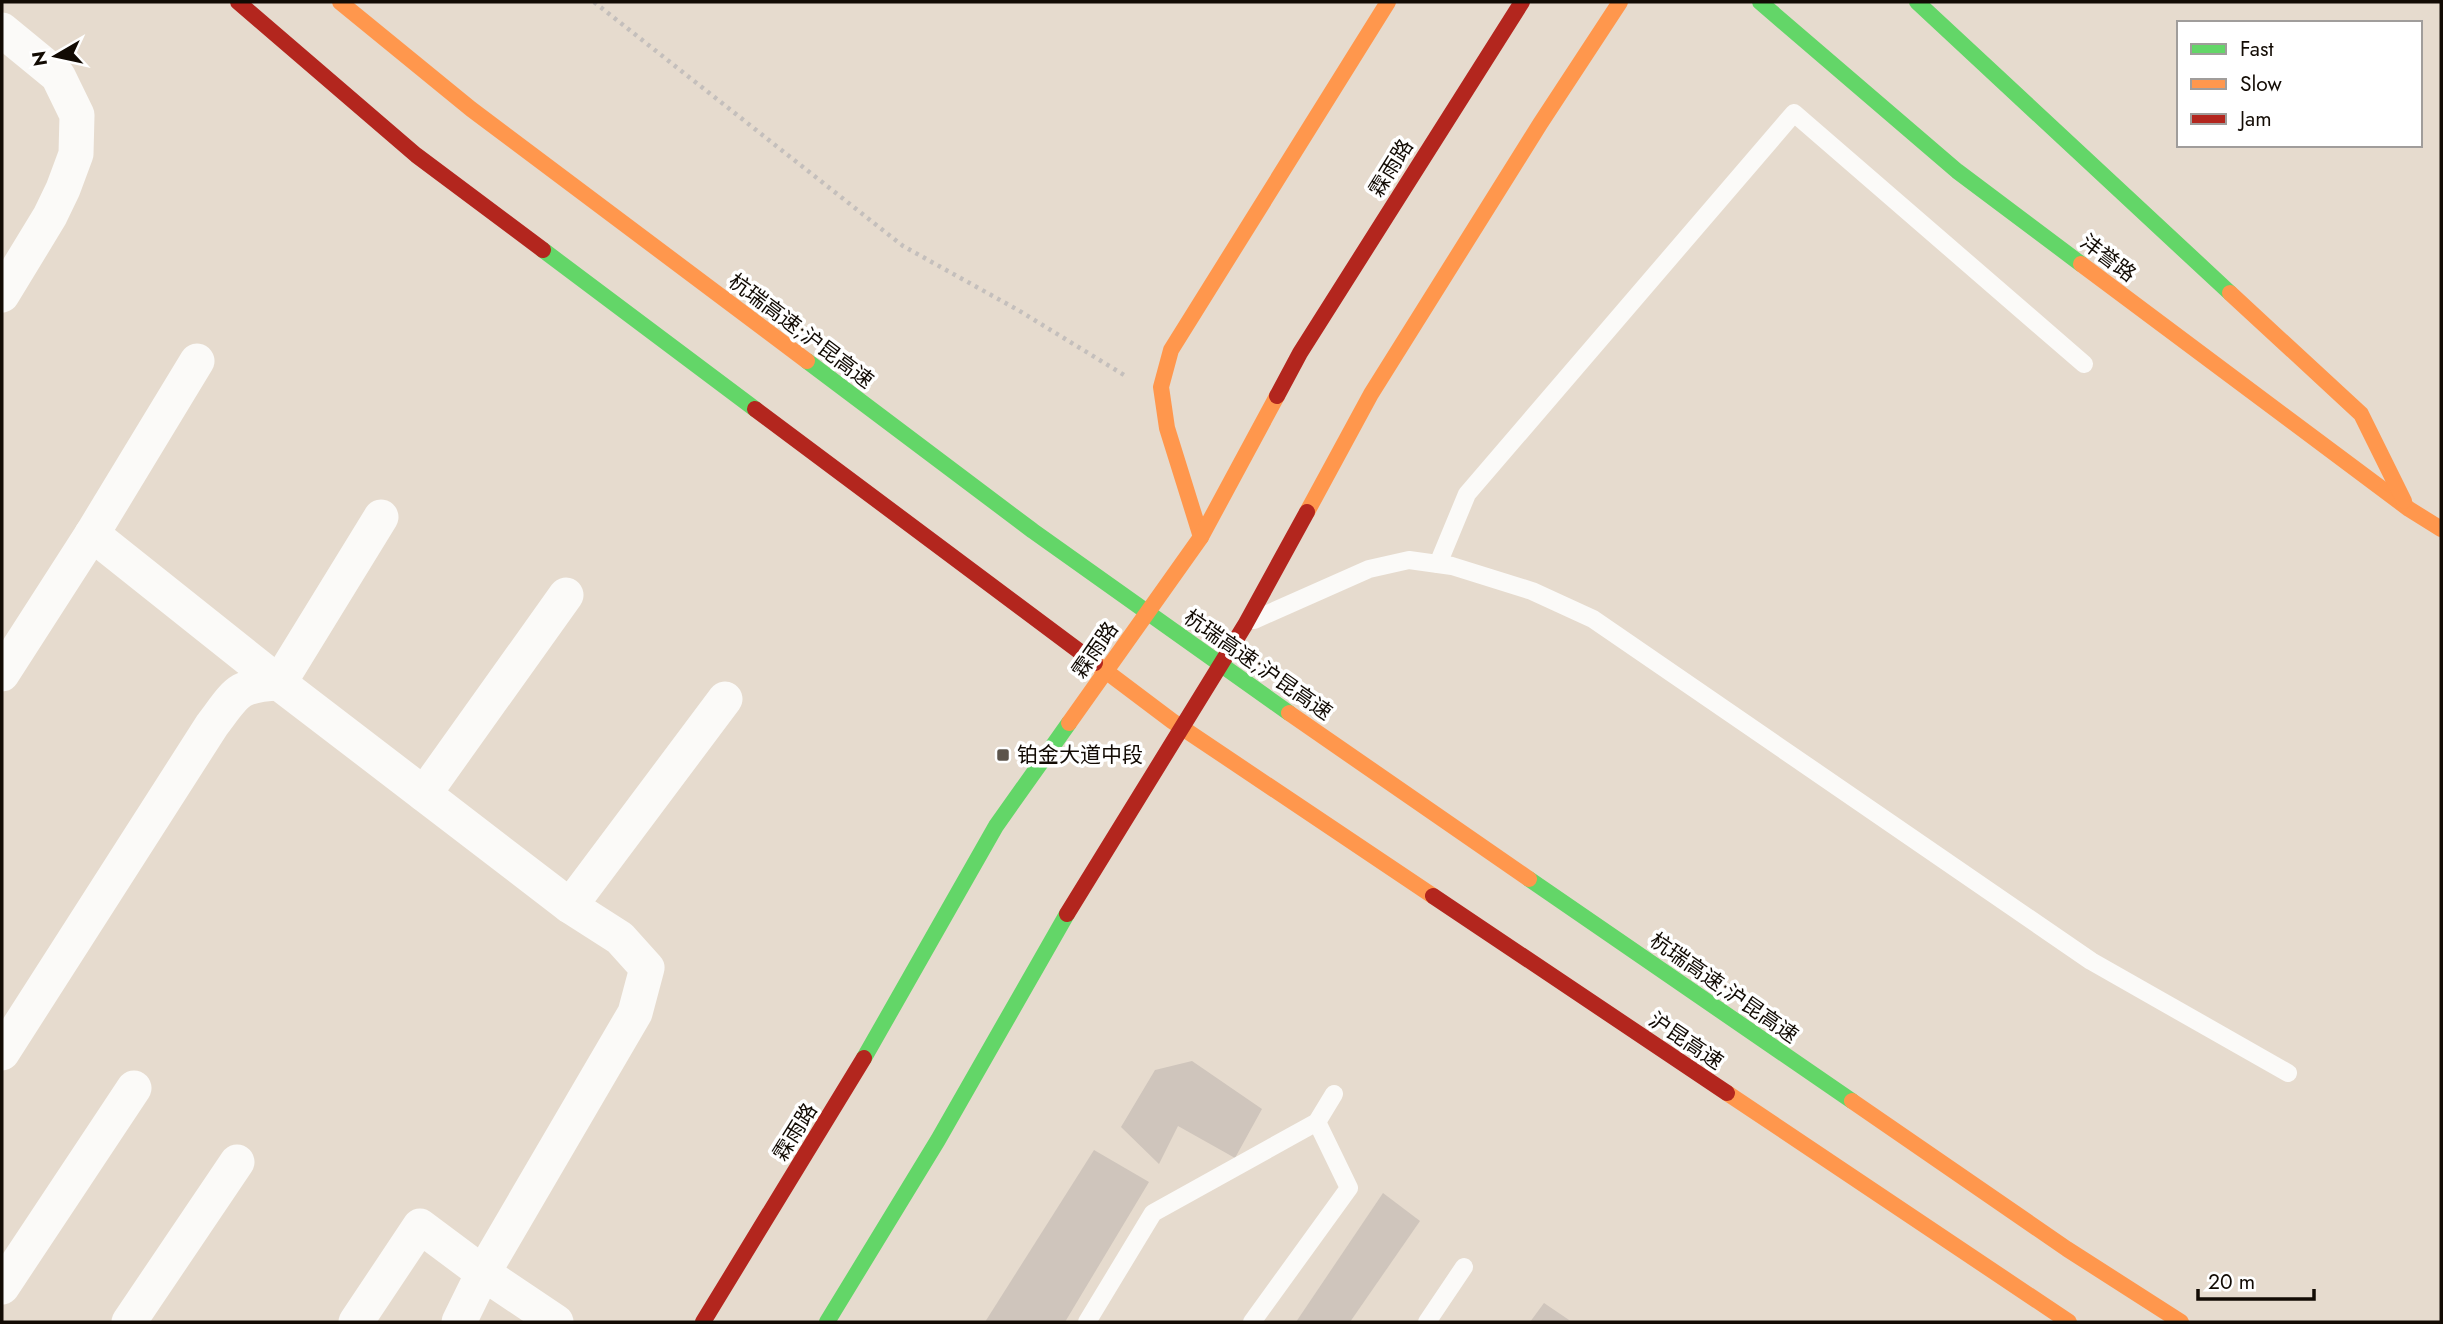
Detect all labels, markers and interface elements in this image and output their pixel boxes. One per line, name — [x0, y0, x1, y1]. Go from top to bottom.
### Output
north arrow — [21, 21, 91, 91]
legend — [2177, 21, 2422, 147]
text: Fast — [2240, 34, 2273, 64]
text: N — [25, 49, 54, 68]
text: Slow — [2240, 69, 2282, 99]
text: Jam — [2237, 104, 2272, 134]
street label: 霖雨路 — [1362, 133, 1420, 203]
street label: 沣誉路 — [2074, 227, 2142, 289]
street label: 杭瑞高速;沪昆高速 — [722, 266, 880, 396]
street label: 杭瑞高速;沪昆高速 — [1178, 603, 1338, 727]
street label: 霖雨路 — [1065, 616, 1125, 684]
place label: 铂金大道中段 — [1017, 740, 1143, 770]
marker: 铂金大道中段 — [995, 747, 1011, 763]
street label: 杭瑞高速;沪昆高速 — [1645, 928, 1803, 1048]
street label: 沪昆高速 — [1644, 1007, 1728, 1075]
street label: 霖雨路 — [766, 1097, 824, 1167]
scale bar — [2198, 1258, 2314, 1302]
text: 20 m — [2208, 1267, 2255, 1297]

